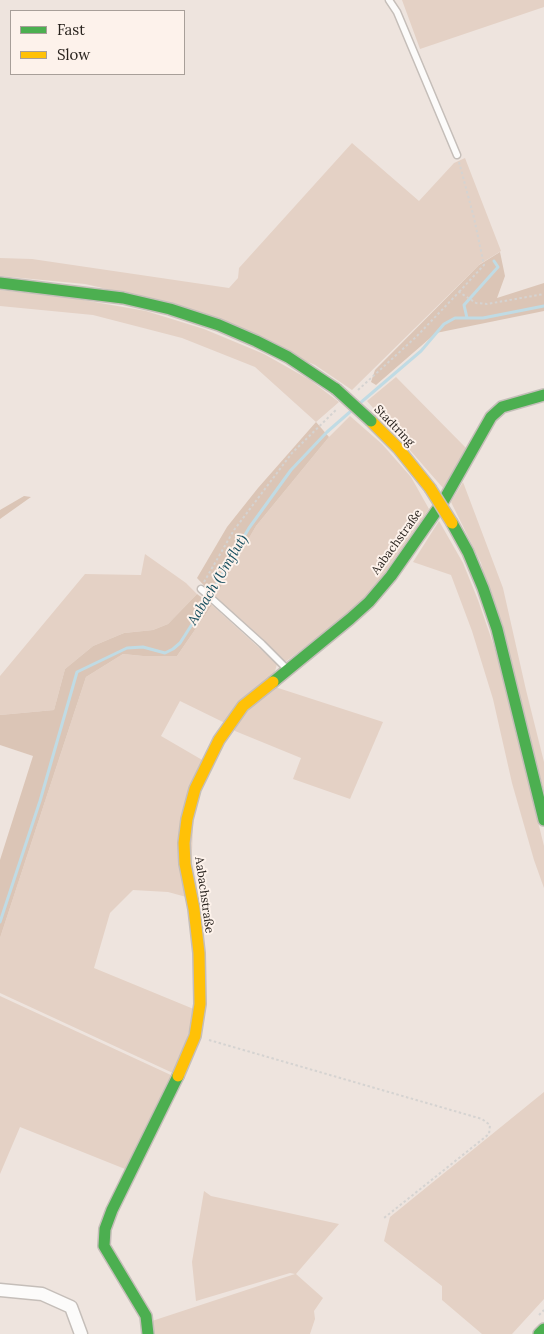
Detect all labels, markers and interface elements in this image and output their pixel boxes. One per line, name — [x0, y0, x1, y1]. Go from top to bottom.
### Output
legend — [10, 10, 185, 75]
text: Fast — [57, 20, 85, 39]
text: Slow — [57, 45, 90, 64]
street label: Stadtring — [371, 402, 417, 450]
street label: Aabachstraße — [369, 507, 425, 577]
water label: Aabach (Umflut) — [184, 532, 252, 628]
street label: Aabachstraße — [192, 856, 216, 934]

